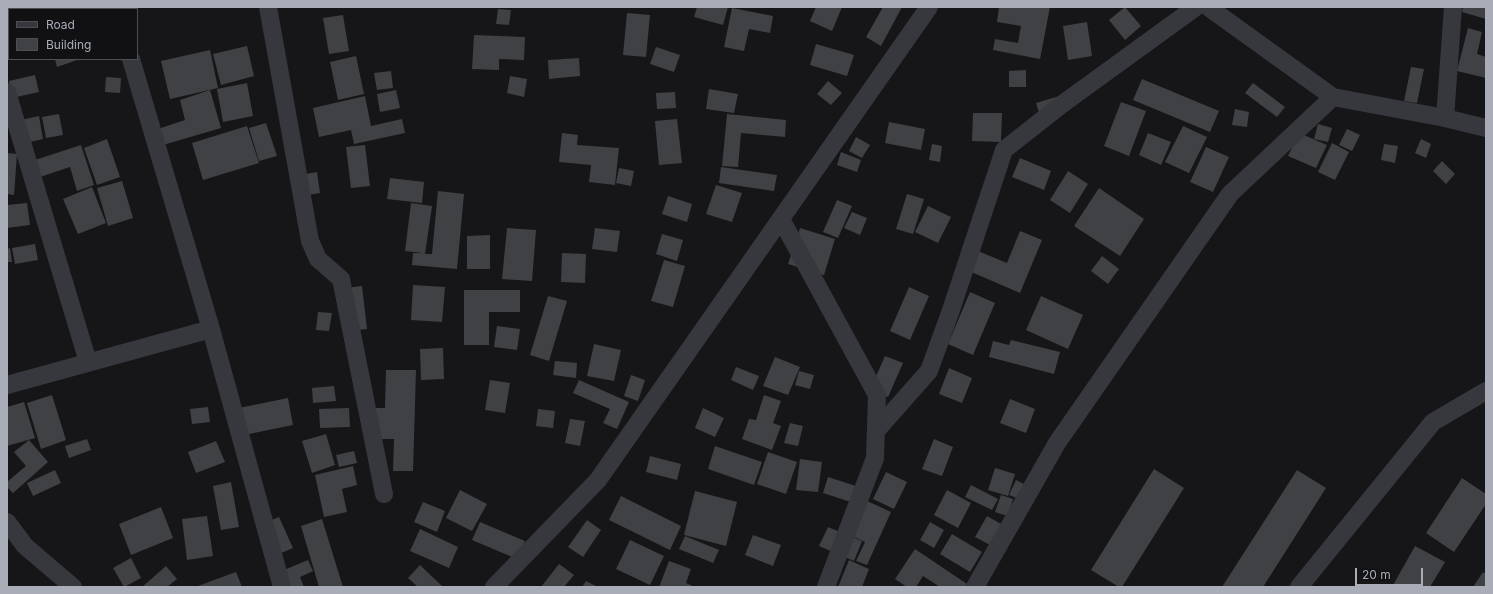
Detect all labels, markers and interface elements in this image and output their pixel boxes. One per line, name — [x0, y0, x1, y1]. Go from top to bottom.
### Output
legend — [8, 8, 138, 60]
text: Road — [46, 17, 75, 32]
text: Building — [46, 37, 91, 52]
scale bar — [1357, 560, 1425, 586]
text: 20 m — [1362, 567, 1391, 582]

